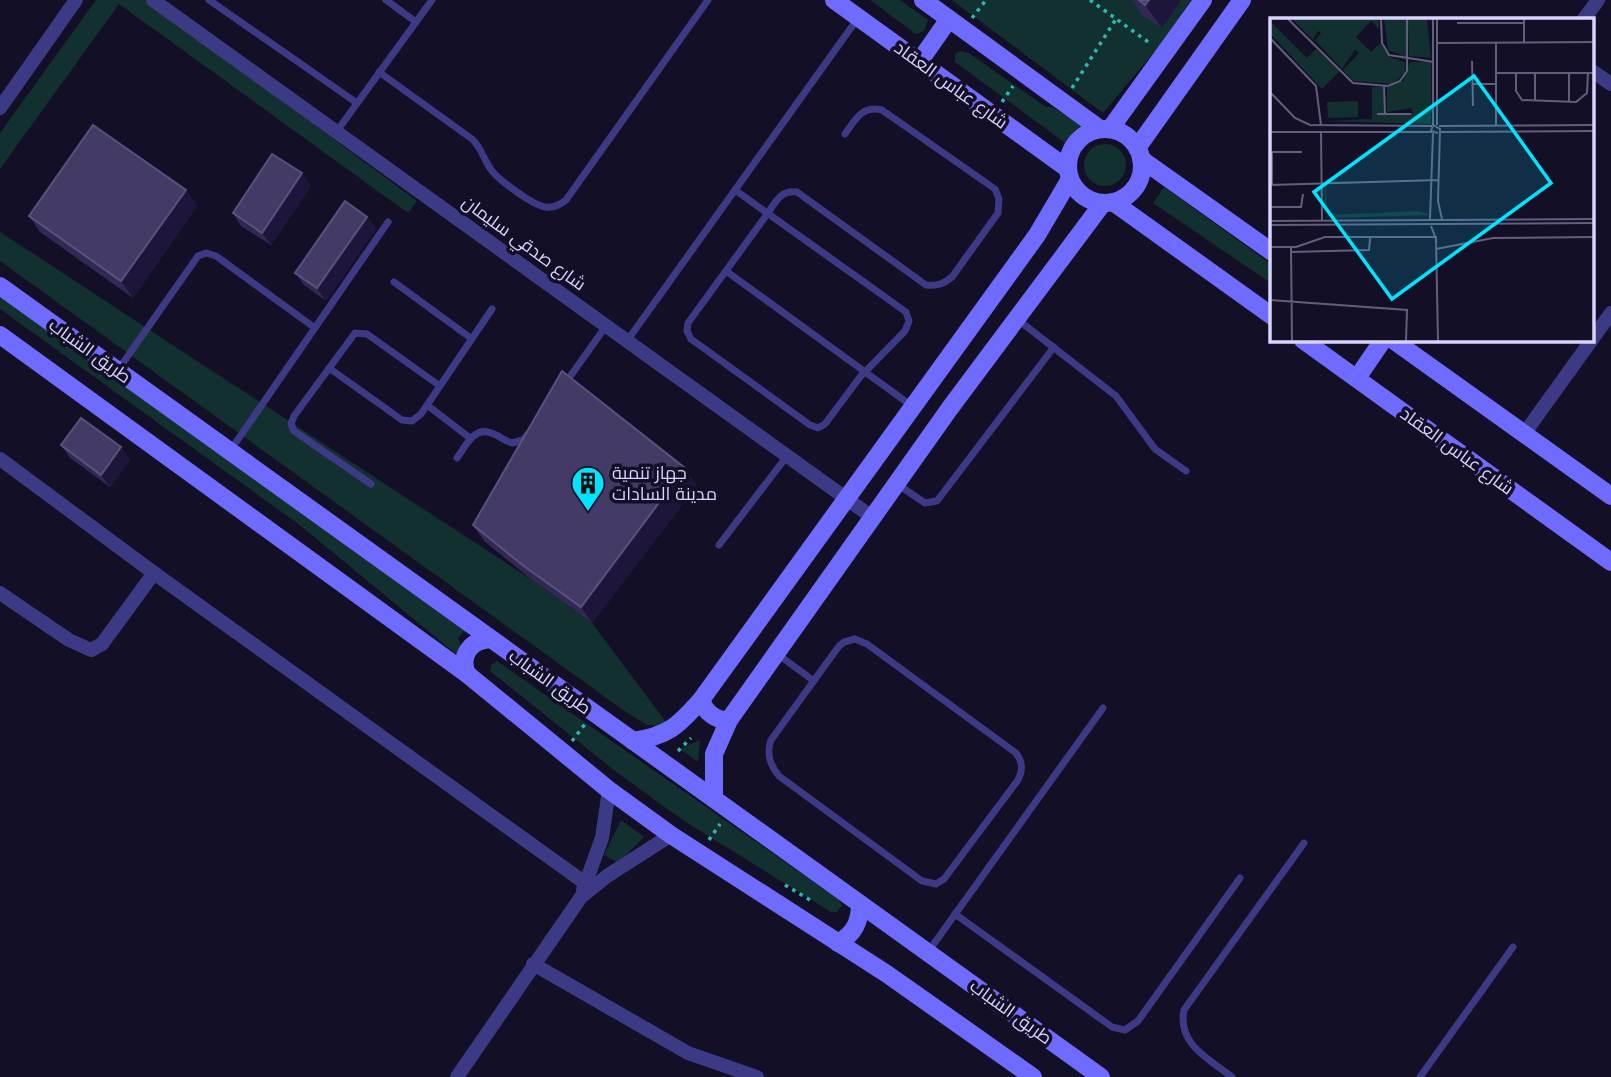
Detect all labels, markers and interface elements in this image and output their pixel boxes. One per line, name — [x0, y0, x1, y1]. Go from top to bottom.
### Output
inset map — [1270, 18, 1594, 341]
street label: شارع عباس العقاد — [889, 37, 1011, 134]
street label: شارع صدقي سليمان — [456, 192, 590, 298]
street label: طريق الشباب — [44, 315, 135, 389]
street label: شارع عباس العقاد — [1395, 403, 1517, 500]
place label: جهاز تنمية مدينة السادات — [612, 463, 717, 504]
building icon: جهاز تنمية مدينة السادات — [569, 464, 607, 513]
street label: طريق الشباب — [504, 646, 595, 720]
street label: طريق الشباب — [965, 976, 1056, 1050]

